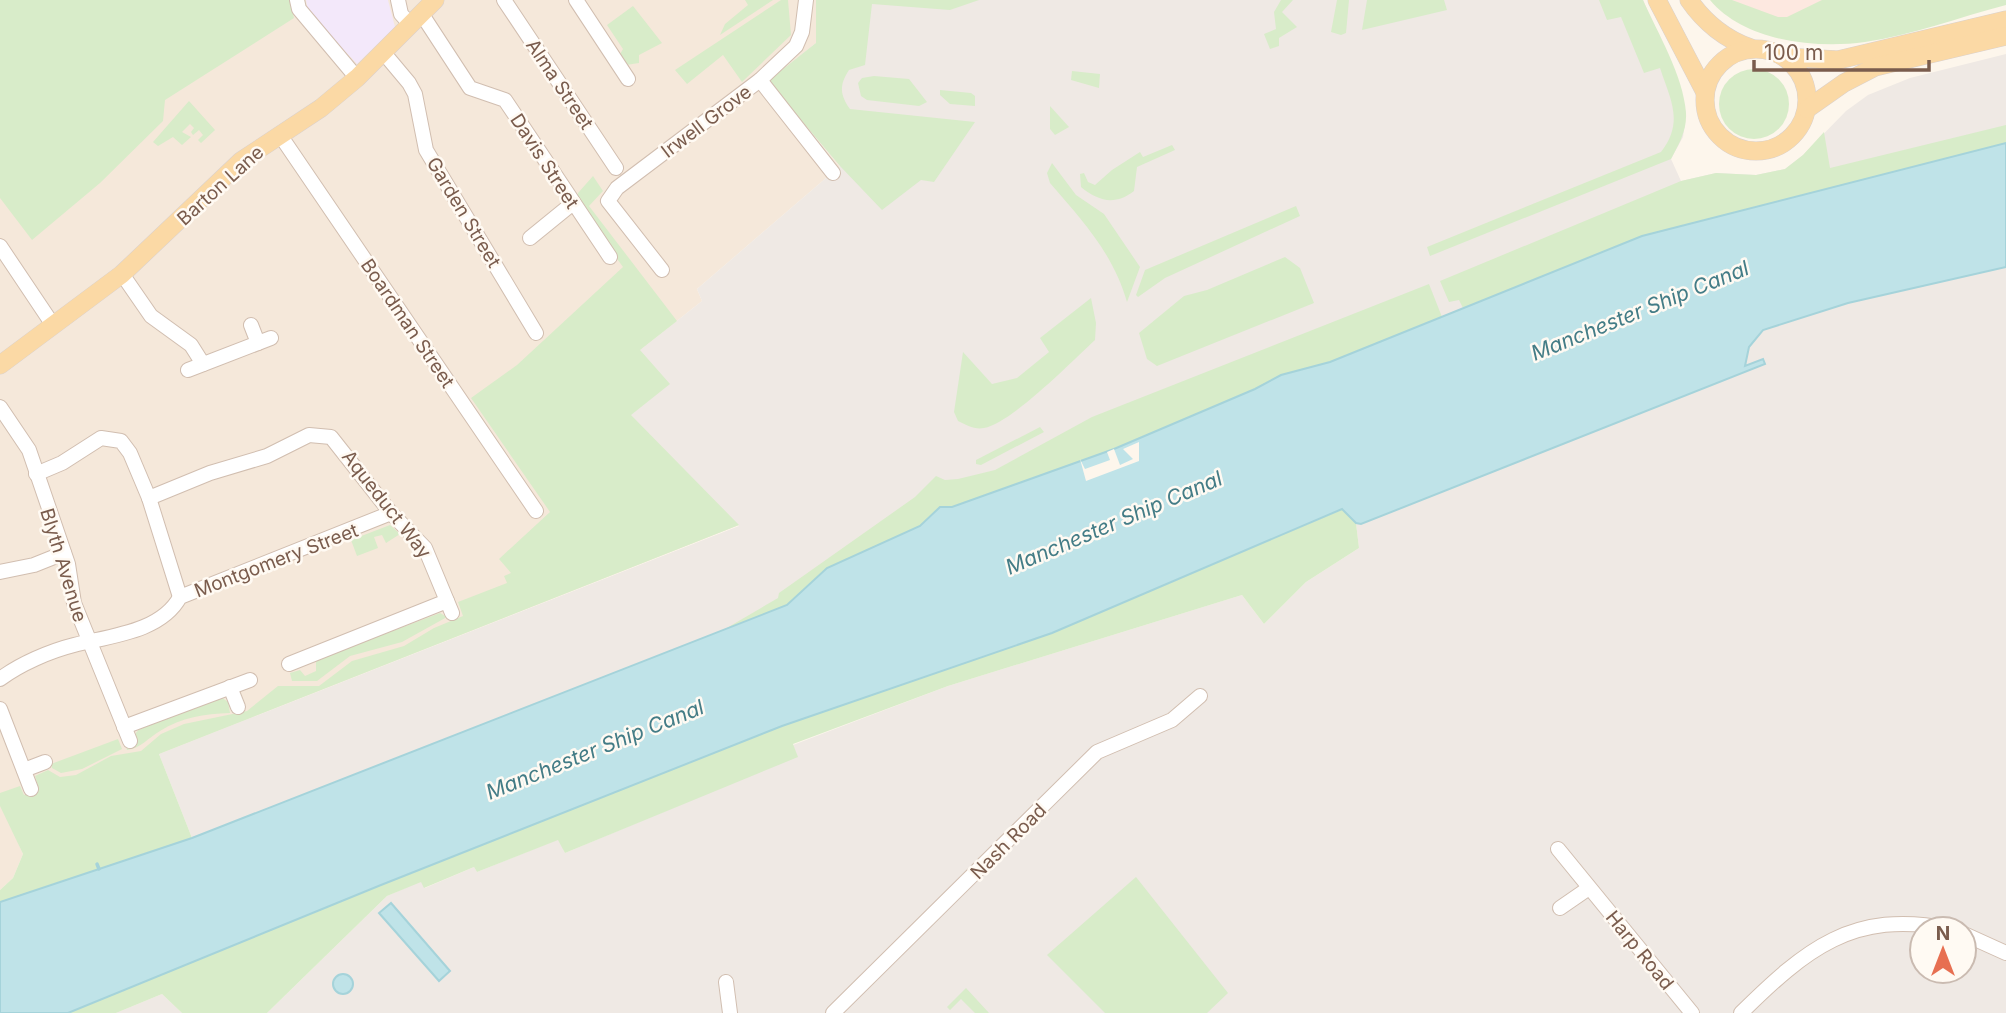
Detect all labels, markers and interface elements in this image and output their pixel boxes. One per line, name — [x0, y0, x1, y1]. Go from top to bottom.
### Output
scale bar — [1754, 28, 1929, 72]
street label: Alma Street — [521, 35, 598, 134]
text: 100 m — [1764, 40, 1823, 65]
street label: Irwell Grove — [657, 80, 756, 163]
street label: Davis Street — [505, 110, 584, 213]
street label: Barton Lane — [172, 141, 268, 230]
street label: Garden Street — [422, 153, 506, 272]
street label: Boardman Street — [356, 254, 459, 392]
water label: Manchester Ship Canal — [1527, 255, 1753, 366]
street label: Aqueduct Way — [337, 446, 436, 563]
water label: Manchester Ship Canal — [1002, 465, 1227, 580]
street label: Blyth Avenue — [35, 506, 92, 625]
street label: Montgomery Street — [191, 519, 361, 602]
water label: Manchester Ship Canal — [482, 694, 708, 805]
street label: Nash Road — [966, 799, 1051, 884]
street label: Harp Road — [1601, 906, 1678, 994]
north arrow — [1908, 915, 1978, 985]
text: N — [1936, 922, 1950, 945]

